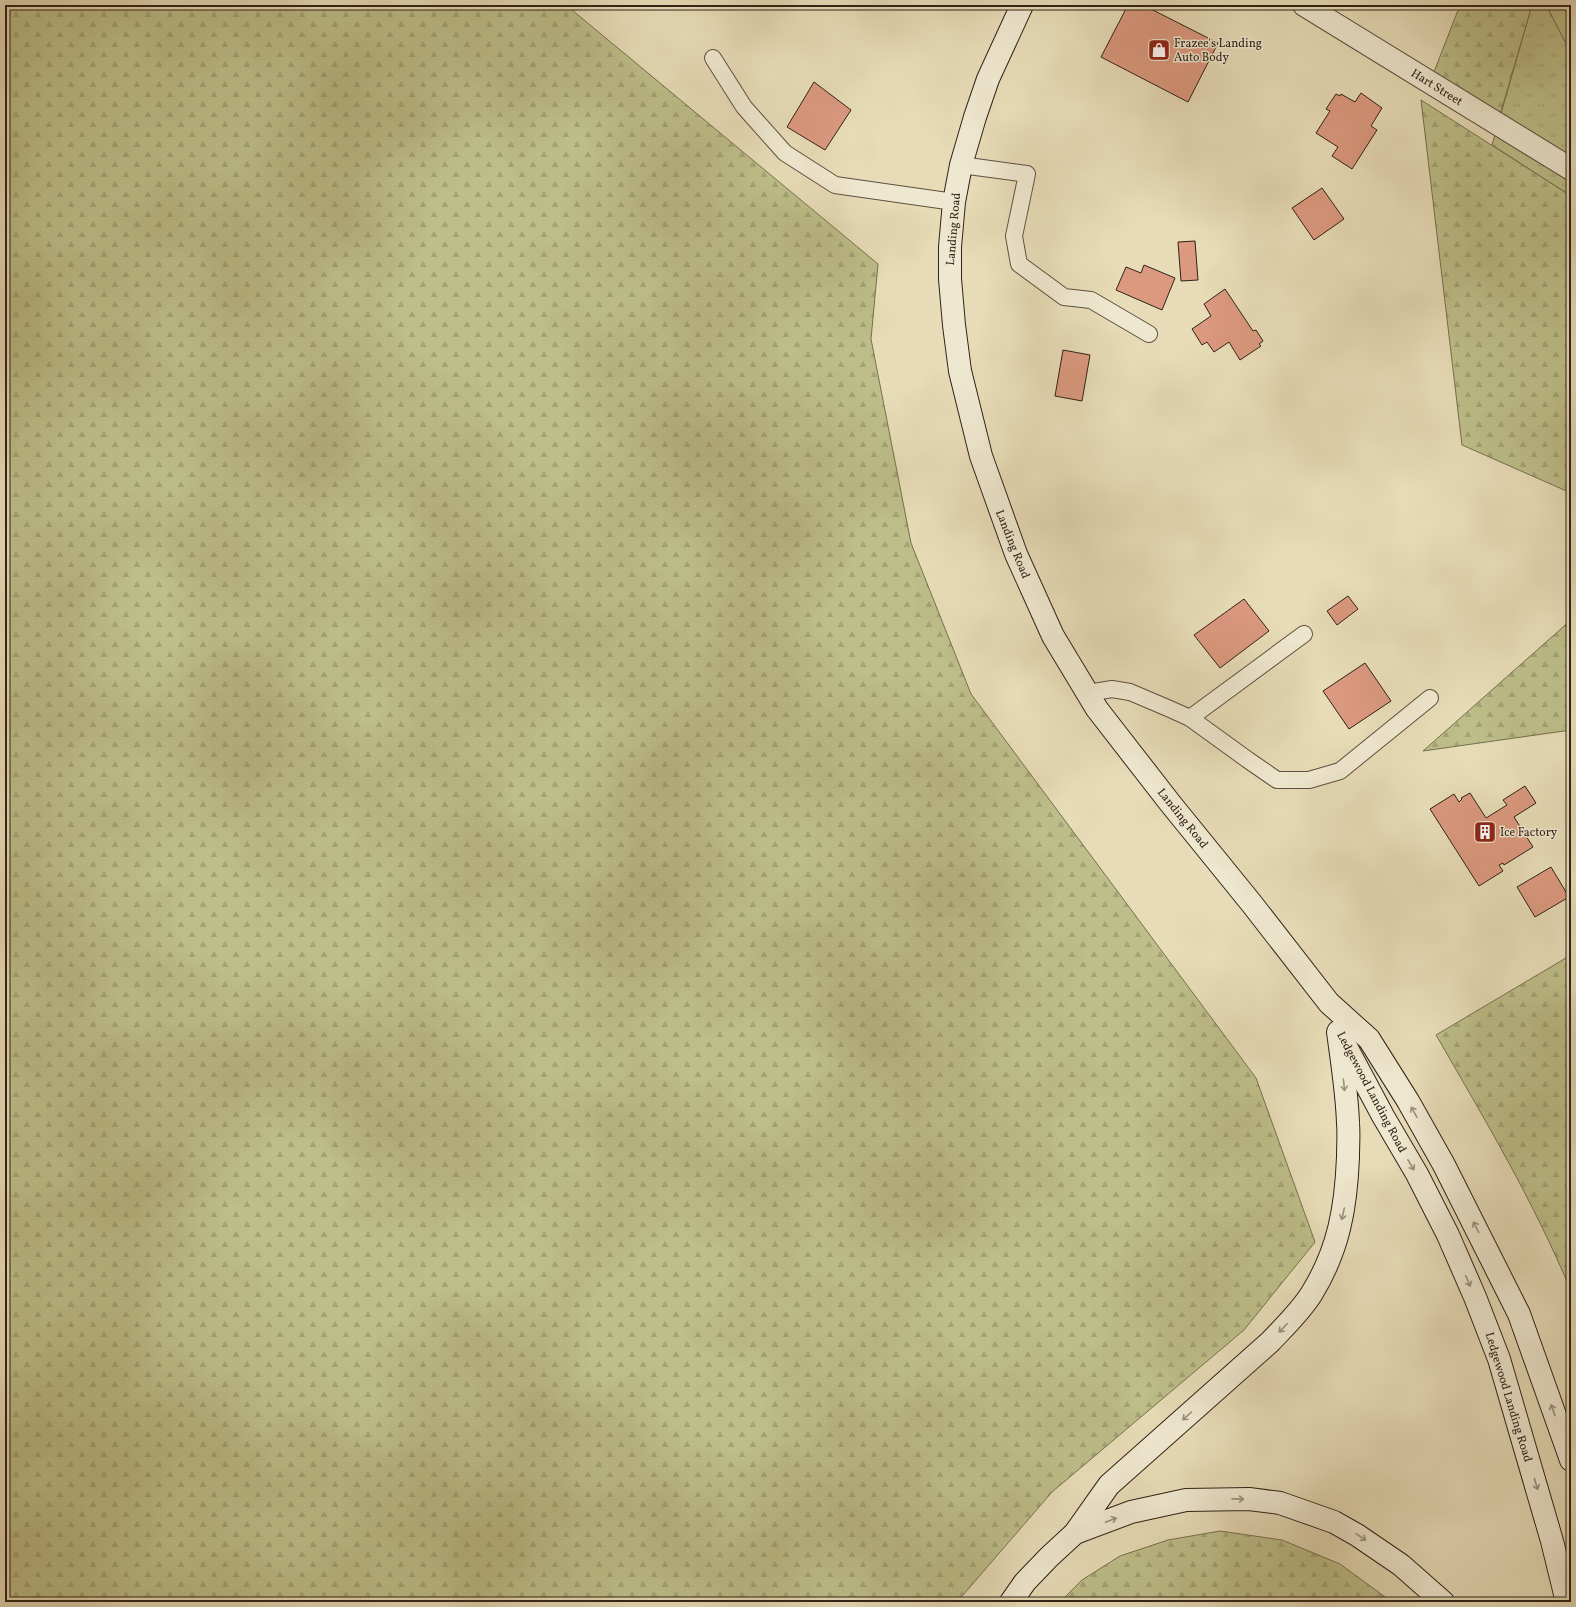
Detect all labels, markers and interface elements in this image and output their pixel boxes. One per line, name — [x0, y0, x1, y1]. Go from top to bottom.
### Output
place label: Frazee's Landing Auto Body — [1174, 36, 1262, 66]
shop icon: Frazee's Landing Auto Body — [1146, 37, 1172, 63]
street label: Hart Street — [1408, 66, 1465, 110]
street label: Landing Road — [943, 192, 965, 266]
street label: Landing Road — [991, 508, 1033, 581]
street label: Landing Road — [1153, 785, 1212, 852]
building icon: Ice Factory — [1472, 819, 1498, 845]
place label: Ice Factory — [1500, 825, 1558, 841]
street label: Ledgewood Landing Road — [1332, 1029, 1410, 1156]
one-way arrow — [1340, 1078, 1348, 1091]
one-way arrow — [1410, 1106, 1418, 1118]
one-way arrow — [1408, 1159, 1416, 1171]
one-way arrow — [1338, 1208, 1346, 1221]
one-way arrow — [1471, 1221, 1479, 1233]
one-way arrow — [1465, 1275, 1472, 1287]
one-way arrow — [1279, 1323, 1288, 1333]
street label: Ledgewood Landing Road — [1481, 1330, 1535, 1464]
one-way arrow — [1549, 1405, 1557, 1417]
one-way arrow — [1182, 1411, 1193, 1420]
one-way arrow — [1533, 1477, 1540, 1490]
one-way arrow — [1231, 1495, 1244, 1502]
one-way arrow — [1105, 1515, 1117, 1523]
one-way arrow — [1355, 1533, 1366, 1541]

